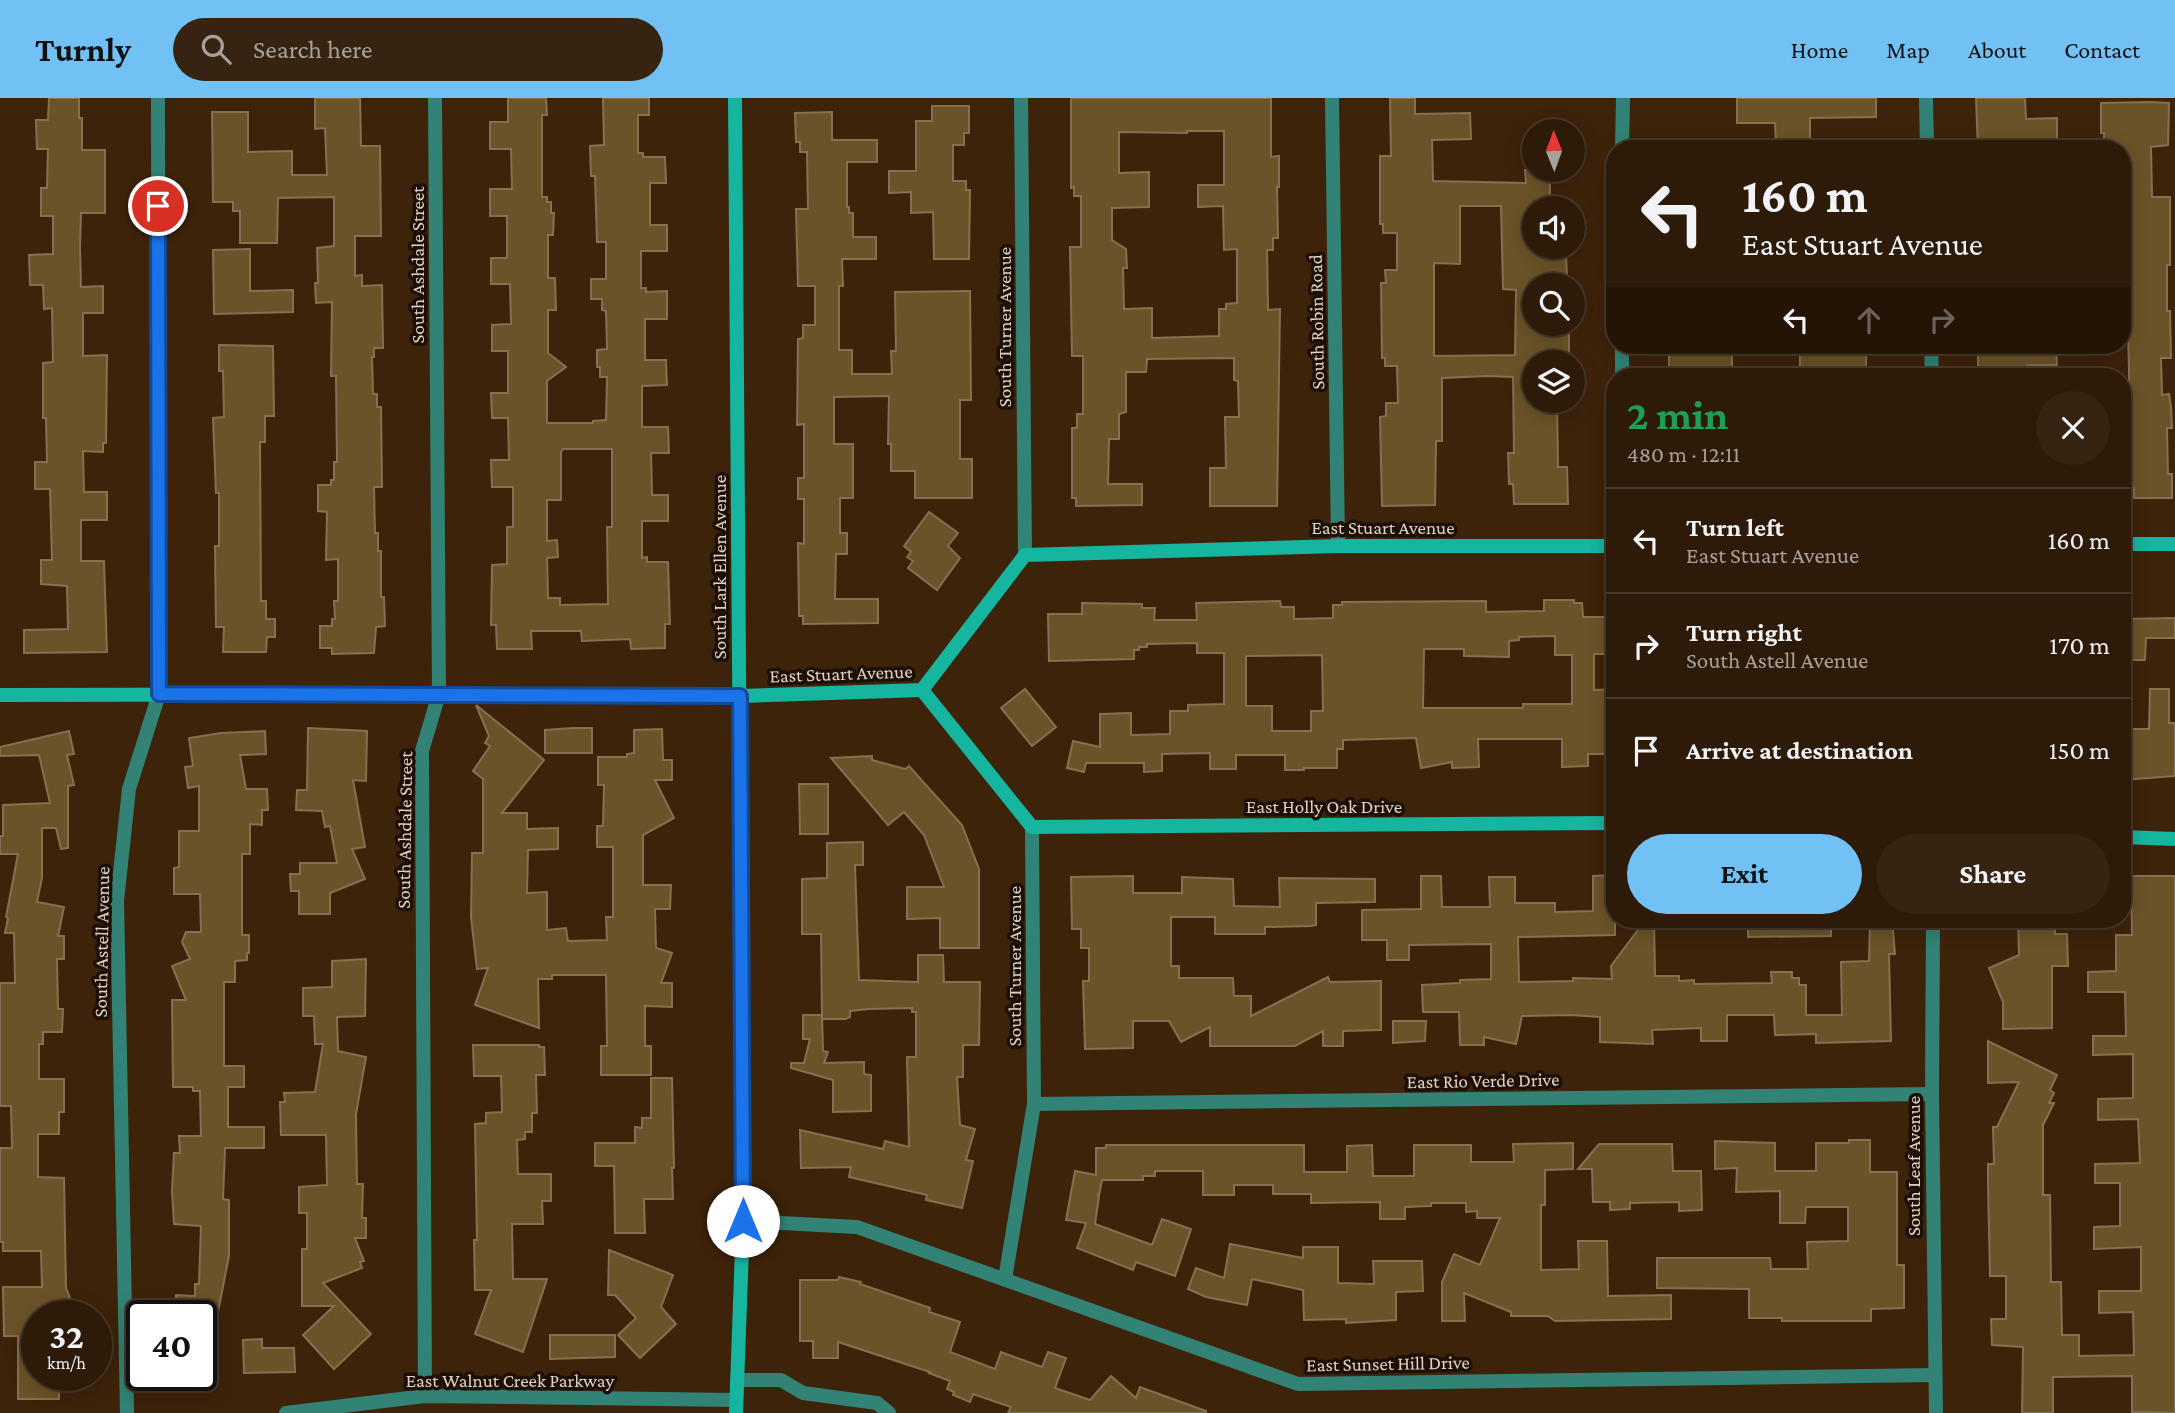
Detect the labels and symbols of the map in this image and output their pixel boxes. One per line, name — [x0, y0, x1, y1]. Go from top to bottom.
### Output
north arrow — [1522, 119, 1586, 182]
pin — [128, 176, 188, 236]
street label: South Ashdale Street — [407, 186, 428, 344]
street label: South Turner Avenue — [994, 247, 1015, 407]
street label: South Robin Road — [1305, 254, 1328, 390]
street label: South Lark Ellen Avenue — [709, 475, 730, 659]
street label: East Stuart Avenue — [1311, 517, 1455, 538]
street label: East Stuart Avenue — [769, 661, 913, 686]
street label: South Ashdale Street — [393, 751, 416, 909]
street label: East Holly Oak Drive — [1246, 796, 1402, 817]
street label: South Astell Avenue — [90, 866, 113, 1018]
street label: South Turner Avenue — [1004, 886, 1025, 1046]
street label: East Rio Verde Drive — [1406, 1069, 1560, 1092]
street label: South Leaf Avenue — [1903, 1096, 1924, 1236]
position arrow — [706, 1184, 780, 1258]
speed limit sign: 40 — [126, 1300, 217, 1391]
street label: East Sunset Hill Drive — [1306, 1352, 1470, 1375]
street label: East Walnut Creek Parkway — [406, 1370, 615, 1391]

